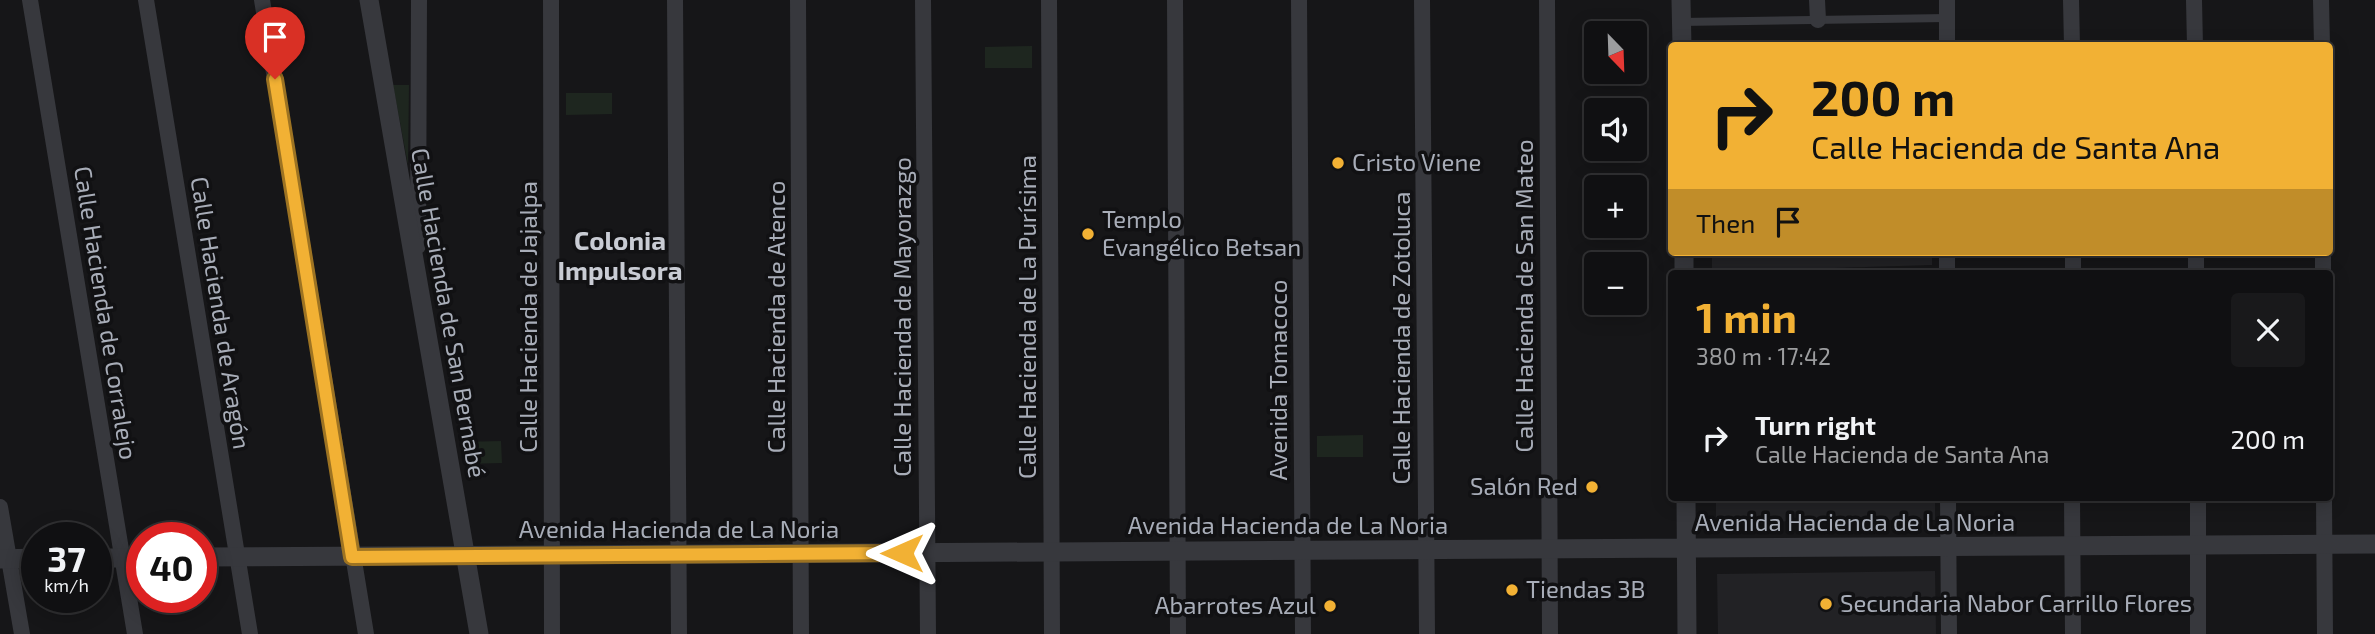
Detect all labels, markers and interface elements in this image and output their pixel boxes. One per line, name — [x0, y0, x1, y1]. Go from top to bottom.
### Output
pin — [245, 7, 305, 79]
icon: arrive — [256, 18, 294, 56]
north arrow — [1584, 21, 1647, 84]
map controls — [1584, 21, 1647, 315]
text: 200 m — [1811, 67, 1955, 126]
icon: right — [1696, 70, 1787, 161]
button: sound — [1584, 98, 1647, 161]
text: Calle Hacienda de Santa Ana — [1811, 127, 2220, 165]
street label: Calle Hacienda de San Mateo — [1509, 139, 1538, 453]
street label: Calle Hacienda de San Bernabé — [406, 146, 493, 480]
place label: Cristo Viene — [1352, 147, 1481, 176]
street label: Calle Hacienda de La Purísima — [1012, 155, 1041, 479]
marker: Cristo Viene — [1330, 155, 1346, 171]
street label: Calle Hacienda de Mayorazgo — [887, 157, 916, 477]
street label: Calle Hacienda de Corralejo — [69, 164, 144, 462]
street label: Calle Hacienda de Aragón — [186, 174, 257, 451]
button: + — [1584, 175, 1647, 238]
street label: Calle Hacienda de Jajalpa — [513, 181, 542, 453]
street label: Calle Hacienda de Atenco — [761, 181, 790, 453]
street label: Calle Hacienda de Zotoluca — [1386, 191, 1415, 485]
icon: arrive — [1769, 203, 1807, 241]
place label: Templo Evangélico Betsan — [1102, 204, 1301, 261]
text: Then — [1696, 207, 1755, 238]
district label: Colonia Impulsora — [557, 224, 683, 285]
marker: Templo Evangélico Betsan — [1080, 226, 1096, 242]
button: − — [1584, 252, 1647, 315]
street label: Avenida Tomacoco — [1263, 280, 1292, 480]
text: 1 min — [1696, 291, 1797, 341]
button: close — [2231, 293, 2305, 367]
text: 380 m · 17:42 — [1696, 342, 1831, 370]
text: Turn right — [1755, 409, 1876, 440]
icon: right — [1696, 419, 1734, 457]
text: 200 m — [2230, 423, 2305, 454]
text: Calle Hacienda de Santa Ana — [1755, 440, 2049, 468]
place label: Salón Red — [1470, 471, 1578, 500]
marker: Salón Red — [1584, 479, 1600, 495]
street label: Avenida Hacienda de La Noria — [1695, 507, 2015, 536]
street label: Avenida Hacienda de La Noria — [1128, 510, 1448, 539]
street label: Avenida Hacienda de La Noria — [519, 514, 839, 543]
position arrow — [865, 516, 939, 590]
speed limit sign: 40 — [126, 522, 217, 613]
text: 37 — [47, 537, 86, 579]
text: km/h — [44, 574, 89, 596]
place label: Tiendas 3B — [1526, 574, 1645, 603]
marker: Tiendas 3B — [1504, 582, 1520, 598]
place label: Secundaria Nabor Carrillo Flores — [1840, 588, 2192, 617]
place label: Abarrotes Azul — [1155, 590, 1316, 619]
marker: Secundaria Nabor Carrillo Flores — [1818, 596, 1834, 612]
marker: Abarrotes Azul — [1322, 598, 1338, 614]

